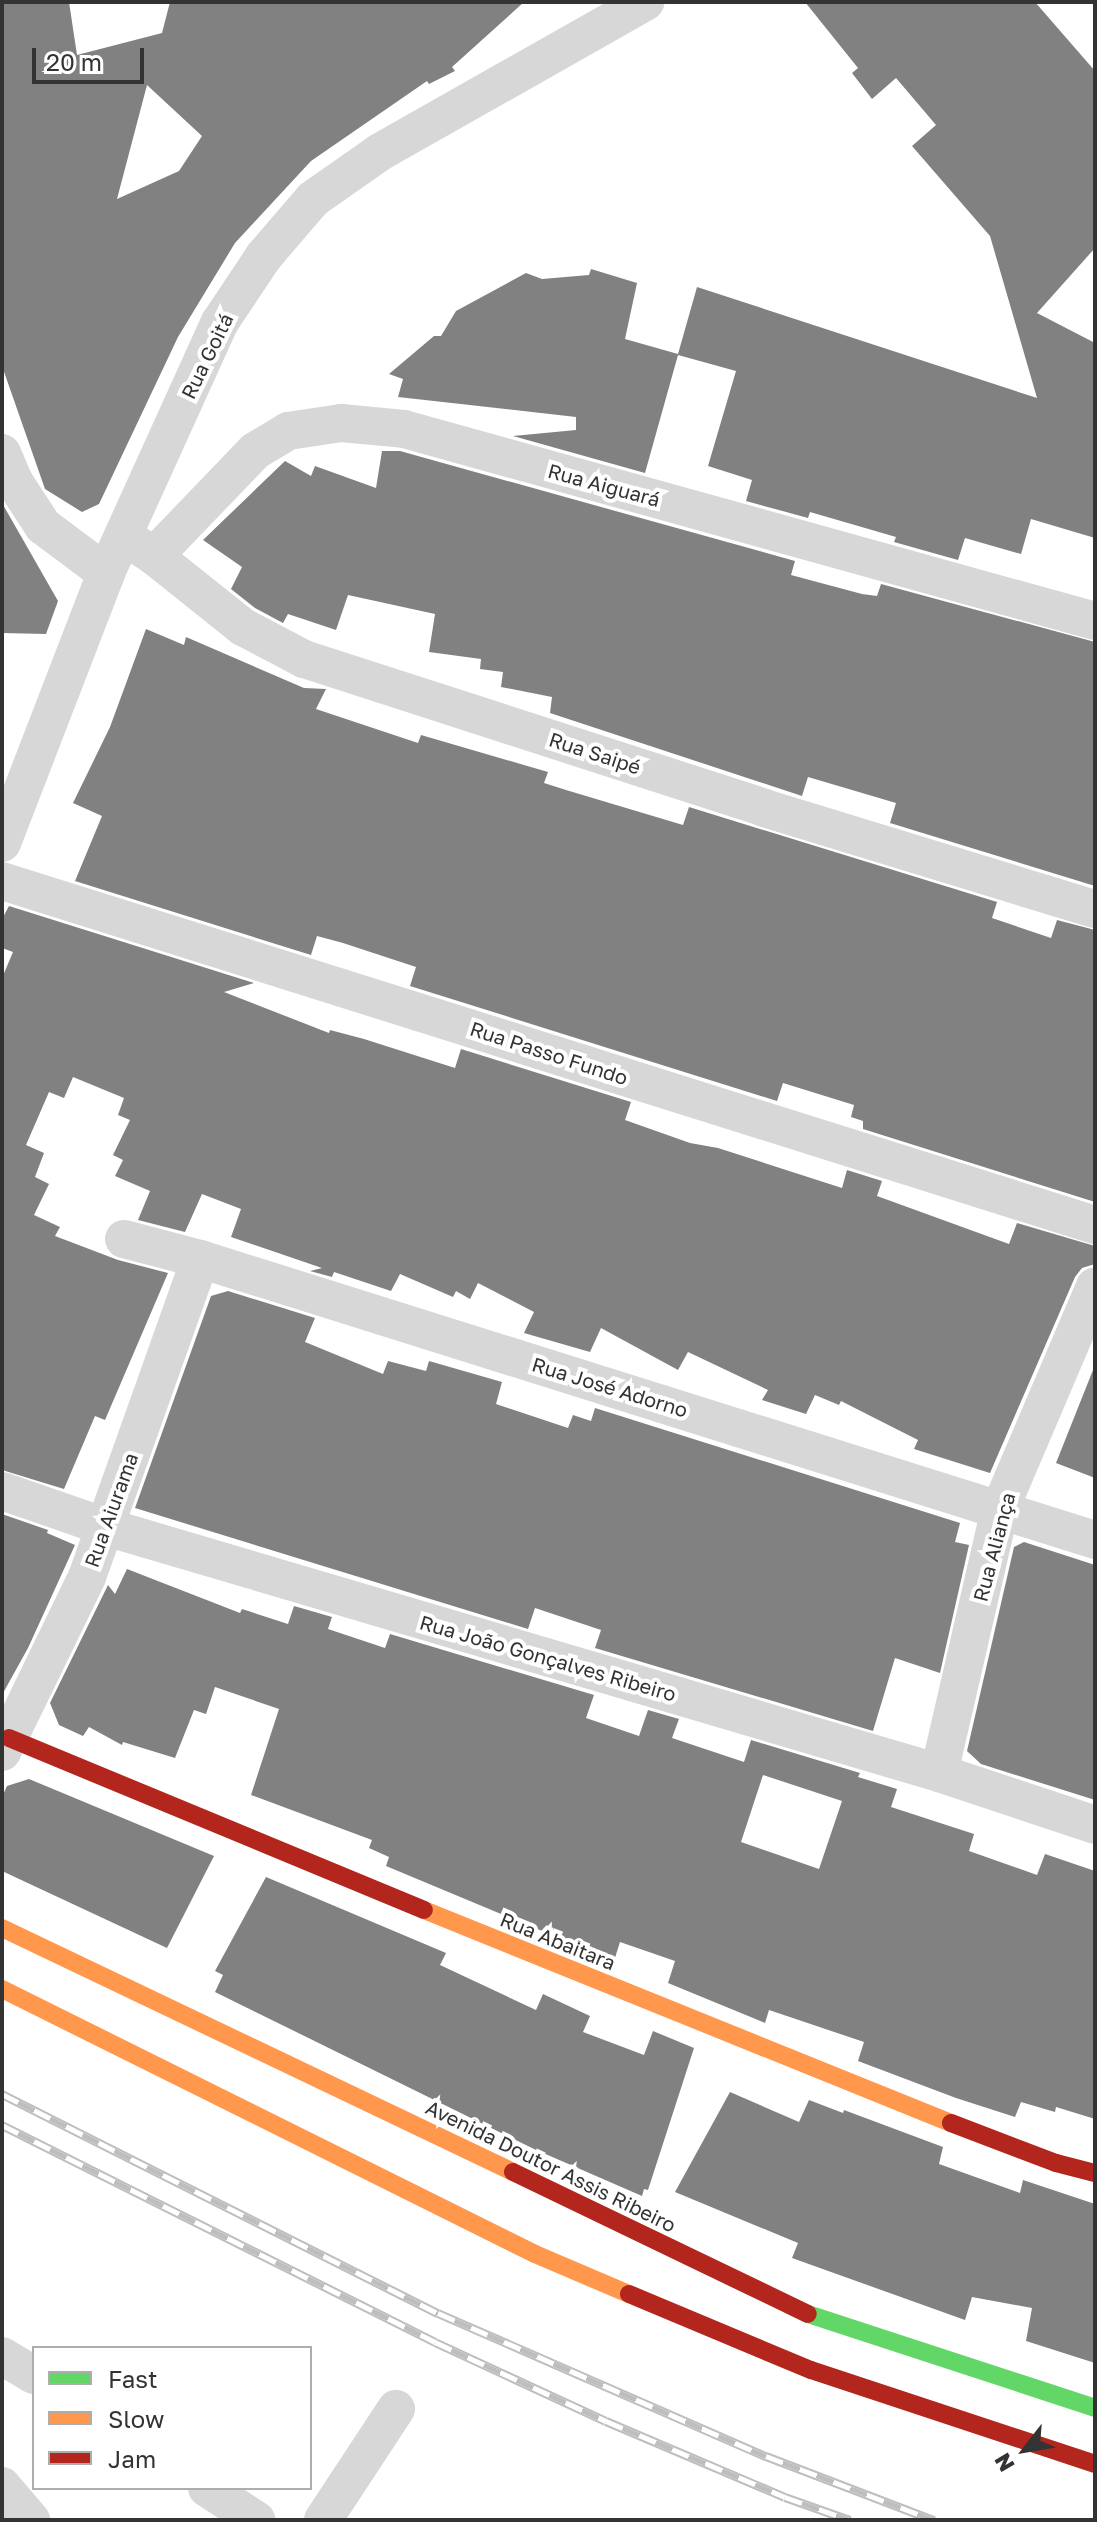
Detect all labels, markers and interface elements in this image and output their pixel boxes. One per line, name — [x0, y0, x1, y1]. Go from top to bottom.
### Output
scale bar — [36, 32, 148, 82]
text: 20 m — [46, 47, 102, 76]
street label: Rua Goitá — [176, 309, 238, 403]
street label: Rua Aiguará — [545, 459, 663, 511]
street label: Rua Saipé — [546, 727, 644, 779]
street label: Rua Passo Fundo — [467, 1016, 631, 1090]
street label: Rua José Adorno — [529, 1352, 691, 1422]
street label: Rua Aiurama — [79, 1449, 143, 1571]
street label: Rua Aliança — [968, 1490, 1020, 1604]
street label: Rua João Gonçalves Ribeiro — [417, 1610, 679, 1706]
street label: Rua Abaitara — [497, 1907, 619, 1975]
street label: Avenida Doutor Assis Ribeiro — [422, 2095, 680, 2237]
legend — [32, 2346, 312, 2490]
text: Fast — [108, 2364, 158, 2393]
text: Slow — [108, 2404, 164, 2433]
north arrow — [985, 2410, 1065, 2490]
text: Jam — [108, 2444, 156, 2473]
text: N — [988, 2449, 1020, 2477]

